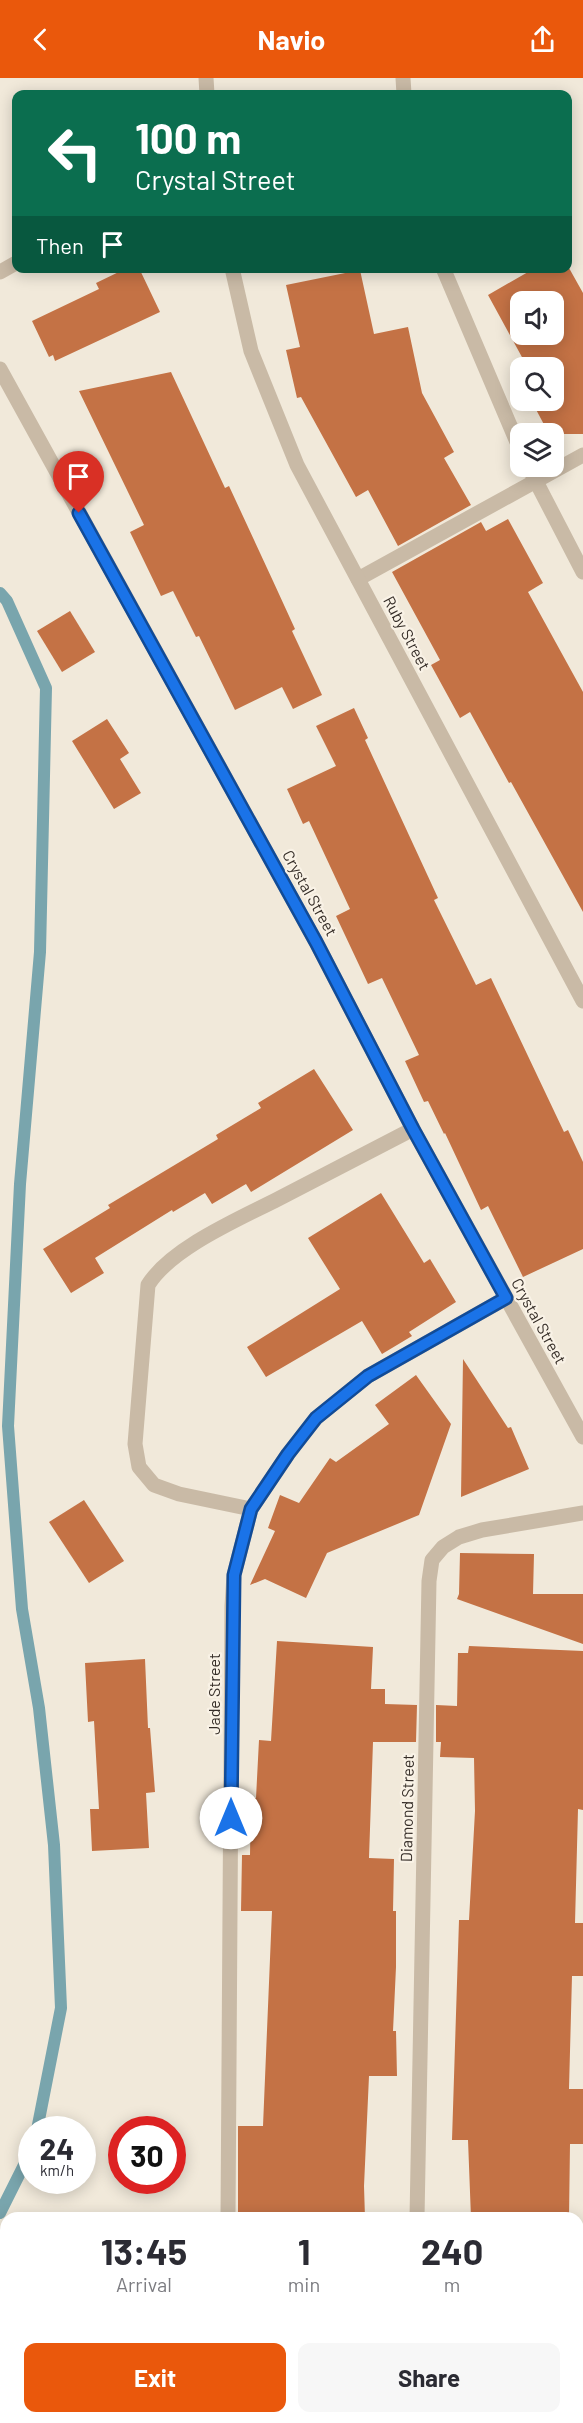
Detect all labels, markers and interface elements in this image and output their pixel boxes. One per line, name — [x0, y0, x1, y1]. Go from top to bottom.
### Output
icon: back — [24, 23, 57, 56]
text: Navio — [258, 23, 325, 55]
icon: share — [526, 23, 559, 56]
text: 100 m — [135, 112, 241, 162]
icon: left — [36, 114, 114, 192]
text: Crystal Street — [135, 163, 296, 195]
icon: arrive — [96, 228, 129, 261]
text: Then — [36, 232, 84, 258]
map controls — [510, 291, 564, 477]
button: sound — [510, 291, 564, 345]
button: search — [510, 357, 564, 411]
button: layers — [510, 423, 564, 477]
pin — [53, 451, 104, 513]
icon: arrive — [62, 460, 95, 493]
street label: Ruby Street — [380, 592, 435, 673]
street label: Crystal Street — [279, 847, 342, 939]
street label: Crystal Street — [508, 1275, 571, 1367]
street label: Jade Street — [204, 1653, 223, 1735]
street label: Diamond Street — [396, 1754, 417, 1862]
position arrow — [199, 1786, 263, 1850]
speed limit sign: 30 — [108, 2116, 186, 2194]
text: 24 — [40, 2130, 74, 2166]
text: km/h — [40, 2161, 74, 2179]
text: 13:45 — [101, 2229, 187, 2272]
text: 1 — [298, 2229, 310, 2272]
text: 240 — [421, 2229, 483, 2272]
text: Arrival — [116, 2272, 172, 2296]
text: min — [288, 2272, 320, 2296]
text: m — [444, 2272, 460, 2296]
button: Exit — [24, 2343, 286, 2412]
button: Share — [298, 2343, 560, 2412]

